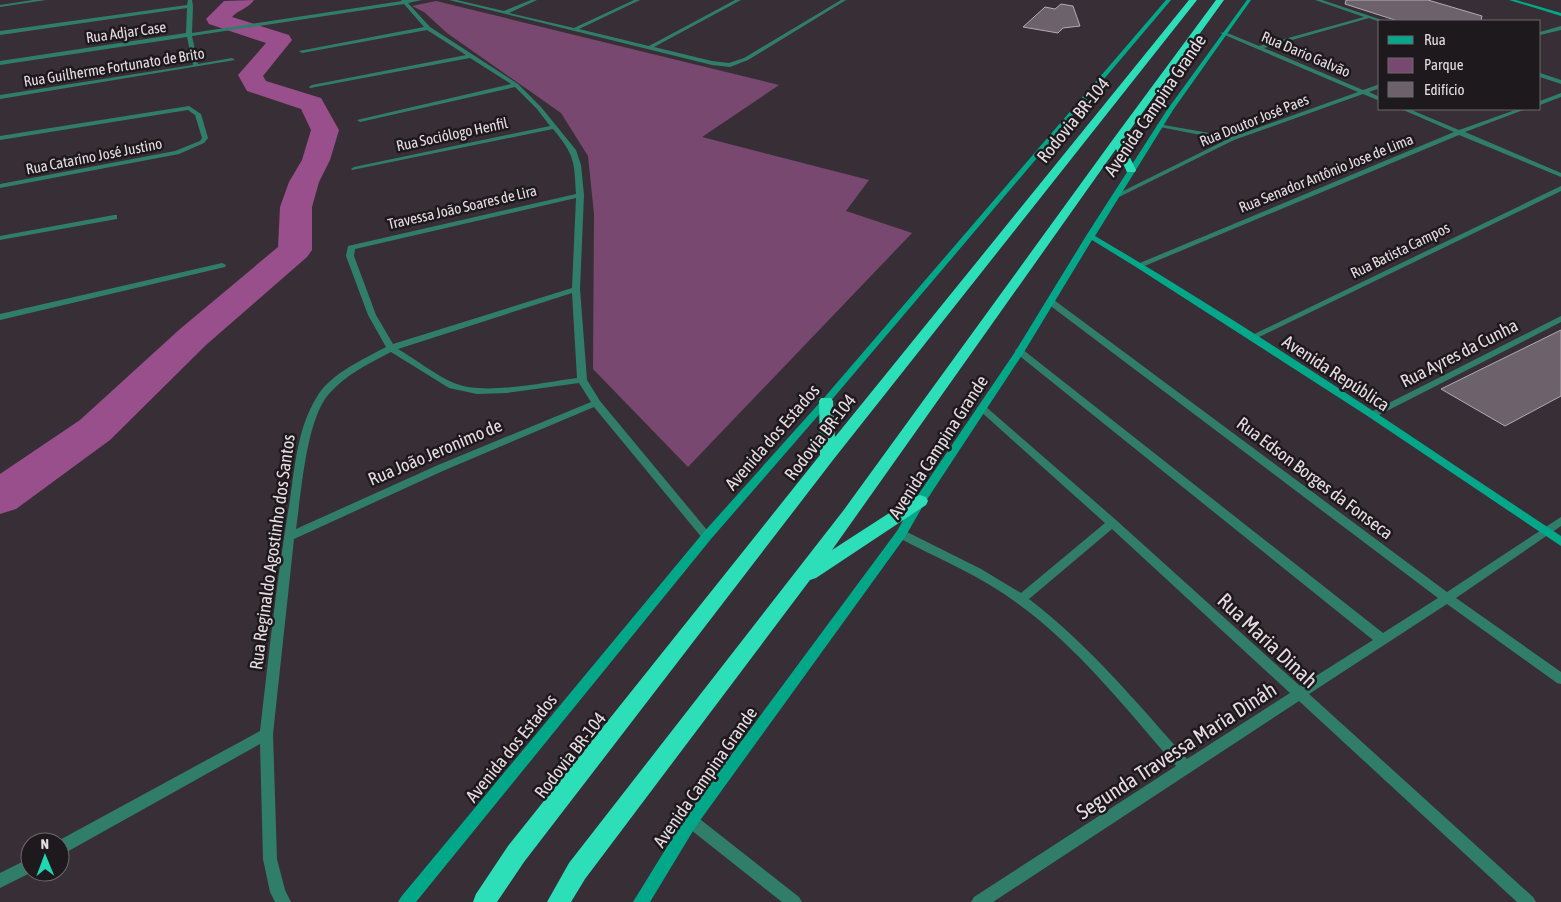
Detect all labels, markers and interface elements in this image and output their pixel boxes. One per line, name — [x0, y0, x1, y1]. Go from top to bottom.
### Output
street label: Rua Adjar Case — [85, 18, 167, 46]
legend — [1378, 20, 1541, 110]
street label: Rua Dario Galvão — [1259, 28, 1353, 80]
street label: Avenida Campina Grande — [1100, 30, 1210, 180]
text: Rua — [1424, 31, 1446, 48]
street label: Rua Guilherme Fortunato de Brito — [22, 44, 206, 90]
text: Parque — [1424, 56, 1464, 73]
street label: Rodovia BR-104 — [1032, 73, 1114, 167]
text: Edifício — [1424, 81, 1465, 98]
street label: Rua Doutor José Paes — [1197, 90, 1311, 150]
street label: Rua Sociólogo Henfil — [395, 114, 509, 154]
street label: Rua Senador Antônio Jose de Lima — [1236, 130, 1416, 216]
street label: Rua Catarino José Justino — [24, 134, 164, 178]
street label: Travessa João Soares de Lira — [386, 182, 538, 232]
street label: Rua Batista Campos — [1348, 219, 1452, 281]
street label: Rua Ayres da Cunha — [1397, 314, 1521, 392]
street label: Avenida República — [1279, 331, 1393, 415]
street label: Avenida Campina Grande — [884, 371, 992, 523]
street label: Avenida dos Estados — [720, 380, 824, 494]
street label: Rodovia BR-104 — [780, 390, 860, 484]
street label: Rua Edson Borges da Fonseca — [1233, 413, 1397, 543]
street label: Rua João Jeronimo de — [365, 414, 505, 490]
street label: Rua Reginaldo Agostinho dos Santos — [245, 433, 299, 671]
street label: Rua Maria Dinah — [1213, 588, 1323, 692]
street label: Segunda Travessa Maria Dináh — [1072, 676, 1280, 824]
street label: Avenida dos Estados — [461, 690, 561, 806]
street label: Avenida Campina Grande — [649, 703, 761, 851]
street label: Rodovia BR-104 — [530, 708, 610, 802]
north arrow — [20, 832, 70, 882]
text: N — [41, 836, 49, 852]

